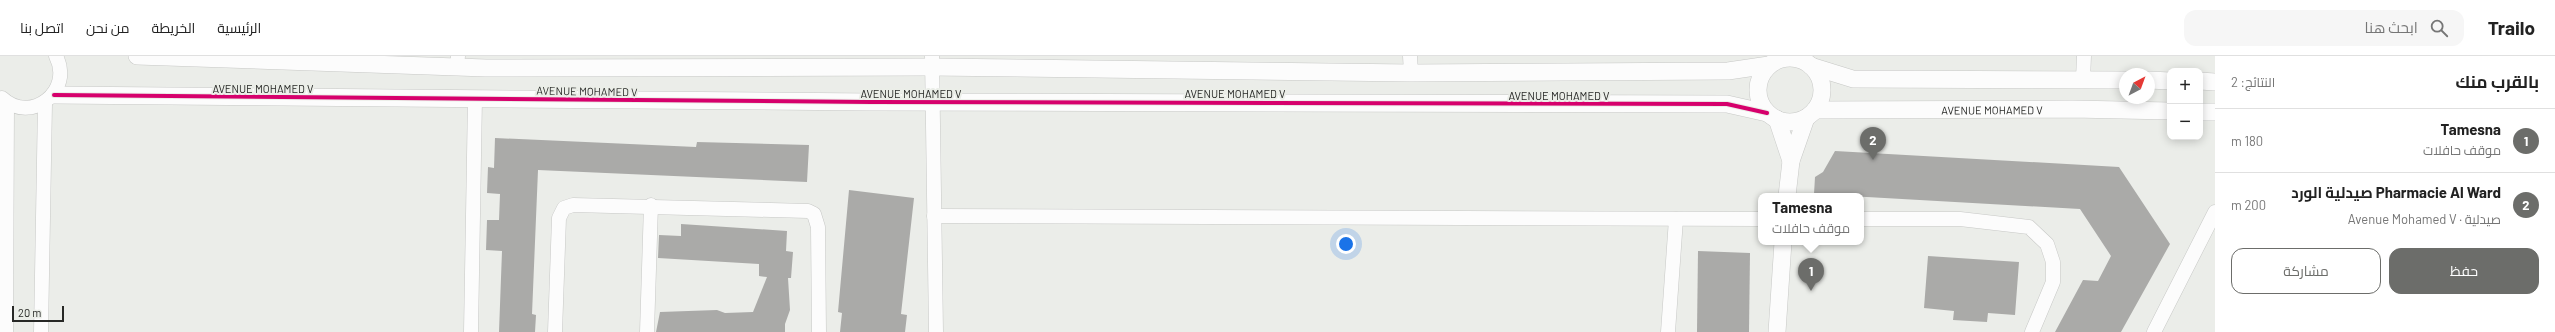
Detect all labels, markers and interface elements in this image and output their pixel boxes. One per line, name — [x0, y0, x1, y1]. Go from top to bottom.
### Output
search box — [2184, 10, 2464, 46]
text: Trailo — [2488, 16, 2535, 39]
icon: search — [2428, 17, 2450, 39]
text: ابحث هنا — [2365, 18, 2418, 36]
text: اتصل بنا — [20, 19, 64, 36]
text: من نحن — [86, 19, 130, 36]
text: الخريطة — [152, 19, 195, 36]
text: الرئيسية — [217, 19, 261, 36]
north arrow — [2119, 68, 2155, 104]
map controls — [2167, 68, 2203, 140]
button: + — [2167, 68, 2203, 104]
text: بالقرب منك — [2455, 71, 2539, 91]
text: النتائج: 2 — [2231, 74, 2275, 90]
street label: AVENUE MOHAMED V — [212, 82, 314, 95]
street label: AVENUE MOHAMED V — [536, 84, 638, 98]
street label: AVENUE MOHAMED V — [860, 87, 962, 100]
street label: AVENUE MOHAMED V — [1184, 87, 1286, 100]
street label: AVENUE MOHAMED V — [1508, 89, 1610, 102]
street label: AVENUE MOHAMED V — [1941, 103, 2043, 116]
button: − — [2167, 104, 2203, 140]
text: Tamesna — [2441, 120, 2501, 138]
pin: 2 — [1860, 127, 1886, 160]
text: 180 m — [2231, 133, 2263, 149]
text: 1 — [2524, 133, 2528, 149]
text: موقف حافلات — [2423, 142, 2501, 158]
text: Pharmacie Al Ward صيدلية الورد — [2291, 183, 2501, 201]
popup — [1758, 193, 1864, 245]
text: 200 m — [2231, 197, 2266, 213]
text: 2 — [2522, 197, 2530, 213]
text: Tamesna — [1772, 198, 1832, 216]
text: صيدلية · Avenue Mohamed V — [2348, 211, 2501, 227]
text: موقف حافلات — [1772, 220, 1850, 236]
your location — [1336, 234, 1356, 254]
button: مشاركة — [2231, 248, 2381, 294]
button: حفظ — [2389, 248, 2539, 294]
pin: 1 — [1798, 258, 1824, 291]
scale bar — [12, 304, 64, 323]
text: 20 m — [18, 306, 41, 319]

